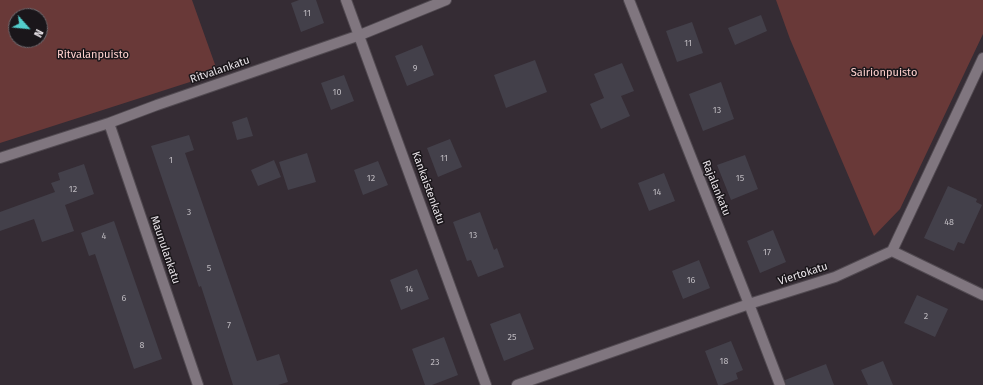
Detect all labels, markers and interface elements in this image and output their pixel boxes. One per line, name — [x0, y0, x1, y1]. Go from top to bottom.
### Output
north arrow — [8, 8, 48, 48]
house number: 11 — [303, 8, 311, 18]
text: N — [31, 27, 46, 39]
house number: 11 — [684, 38, 692, 48]
park label: Ritvalanpuisto — [57, 48, 129, 62]
street label: Ritvalankatu — [188, 54, 252, 86]
house number: 9 — [413, 63, 417, 73]
park label: Sairionpuisto — [851, 66, 917, 80]
house number: 10 — [333, 87, 341, 97]
house number: 13 — [713, 105, 721, 115]
street label: Kankaistenkatu — [409, 150, 447, 226]
house number: 11 — [440, 153, 448, 163]
house number: 1 — [169, 155, 173, 165]
street label: Rajalankatu — [699, 158, 733, 218]
house number: 12 — [367, 173, 375, 183]
house number: 15 — [736, 173, 744, 183]
house number: 12 — [69, 184, 77, 194]
house number: 14 — [653, 187, 661, 197]
house number: 3 — [187, 207, 191, 217]
street label: Maunulankatu — [147, 214, 183, 286]
house number: 48 — [944, 217, 954, 227]
house number: 13 — [469, 230, 477, 240]
house number: 4 — [102, 231, 106, 241]
house number: 17 — [763, 247, 771, 257]
street label: Viertokatu — [776, 260, 830, 288]
house number: 5 — [207, 263, 211, 273]
house number: 16 — [687, 275, 695, 285]
house number: 14 — [405, 284, 413, 294]
house number: 6 — [122, 293, 126, 303]
house number: 2 — [924, 311, 928, 321]
house number: 7 — [227, 320, 231, 330]
house number: 25 — [508, 332, 516, 342]
house number: 8 — [140, 340, 144, 350]
house number: 18 — [720, 356, 728, 366]
house number: 23 — [431, 357, 439, 367]

